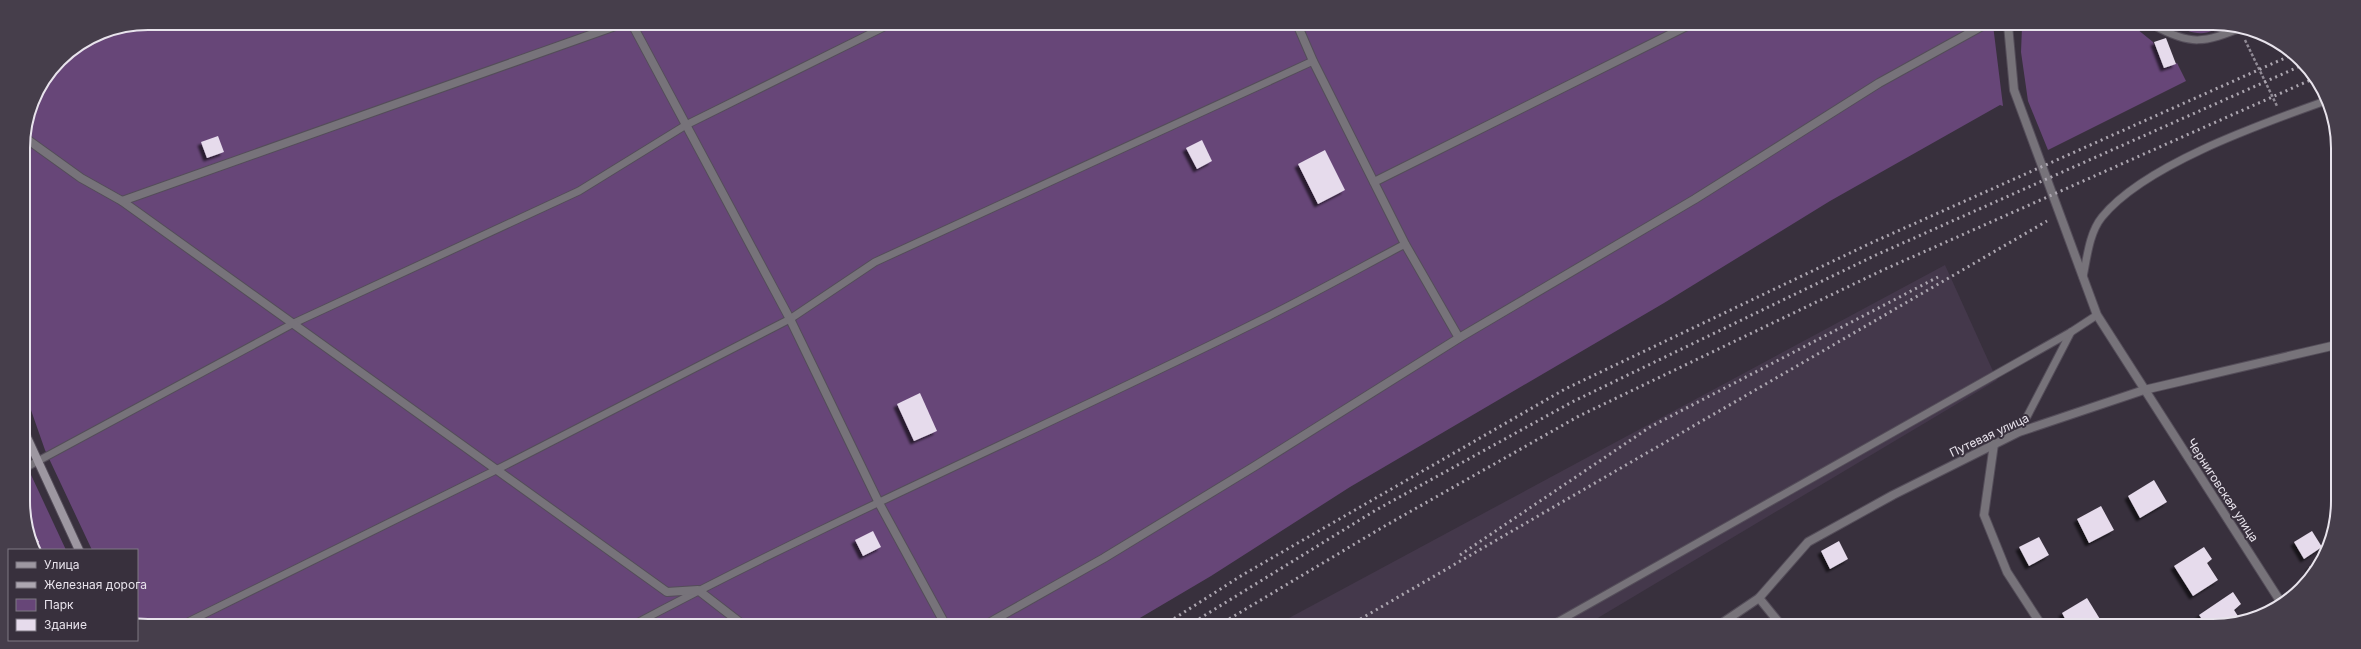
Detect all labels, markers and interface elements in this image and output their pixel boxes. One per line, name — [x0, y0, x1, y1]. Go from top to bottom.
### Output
street label: Путевая улица — [1947, 410, 2031, 460]
street label: Черниговская улица — [2184, 436, 2262, 544]
legend — [8, 549, 138, 641]
text: Улица — [44, 557, 79, 572]
text: Железная дорога — [44, 577, 147, 592]
text: Парк — [44, 597, 74, 612]
text: Здание — [44, 617, 87, 632]

